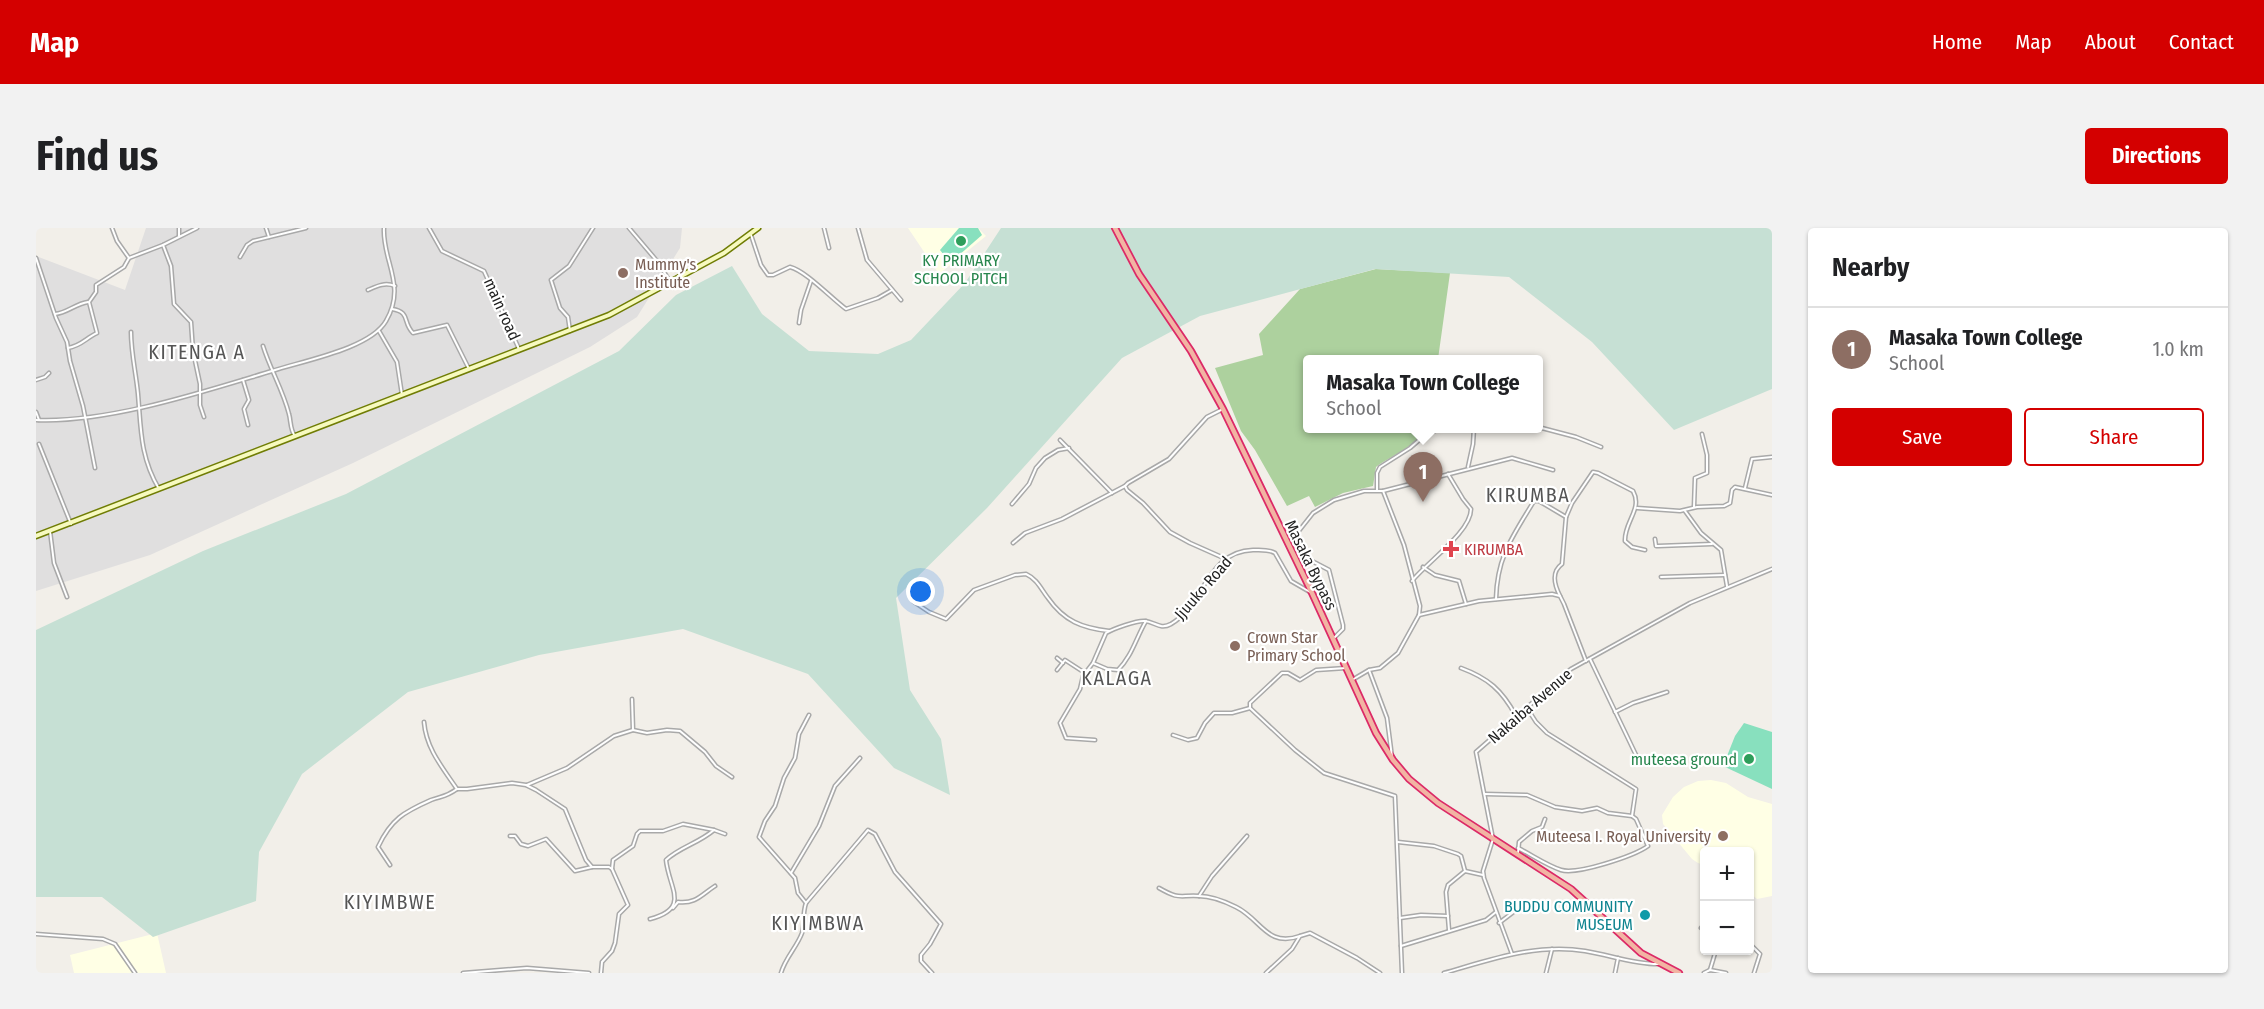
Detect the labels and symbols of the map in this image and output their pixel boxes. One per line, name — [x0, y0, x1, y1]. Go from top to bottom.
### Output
marker: KY PRIMARY SCHOOL PITCH — [954, 234, 968, 248]
place label: KY PRIMARY SCHOOL PITCH — [914, 251, 1008, 288]
place label: Mummy's Institute — [635, 255, 696, 292]
marker: Mummy's Institute — [616, 266, 630, 280]
street label: main road — [480, 275, 524, 343]
district label: KITENGA A — [148, 340, 246, 364]
pin: 1 — [1404, 452, 1442, 502]
district label: KIRUMBA — [1486, 483, 1570, 507]
street label: Masaka Bypass — [1281, 517, 1341, 613]
marker: KIRUMBA — [1442, 540, 1460, 558]
place label: KIRUMBA — [1464, 540, 1524, 559]
street label: Jjuuko Road — [1170, 552, 1236, 624]
your location — [906, 577, 935, 606]
place label: Crown Star Primary School — [1247, 628, 1346, 665]
marker: Crown Star Primary School — [1228, 639, 1242, 653]
street label: Nakaiba Avenue — [1484, 664, 1576, 748]
district label: KALAGA — [1081, 666, 1153, 690]
place label: muteesa ground — [1631, 750, 1737, 769]
marker: muteesa ground — [1742, 752, 1756, 766]
place label: Muteesa I. Royal University — [1536, 827, 1712, 846]
marker: Muteesa I. Royal University — [1716, 829, 1730, 843]
district label: KIYIMBWE — [344, 890, 436, 914]
place label: BUDDU COMMUNITY MUSEUM — [1504, 897, 1633, 934]
marker: BUDDU COMMUNITY MUSEUM — [1638, 908, 1652, 922]
district label: KIYIMBWA — [771, 911, 865, 935]

